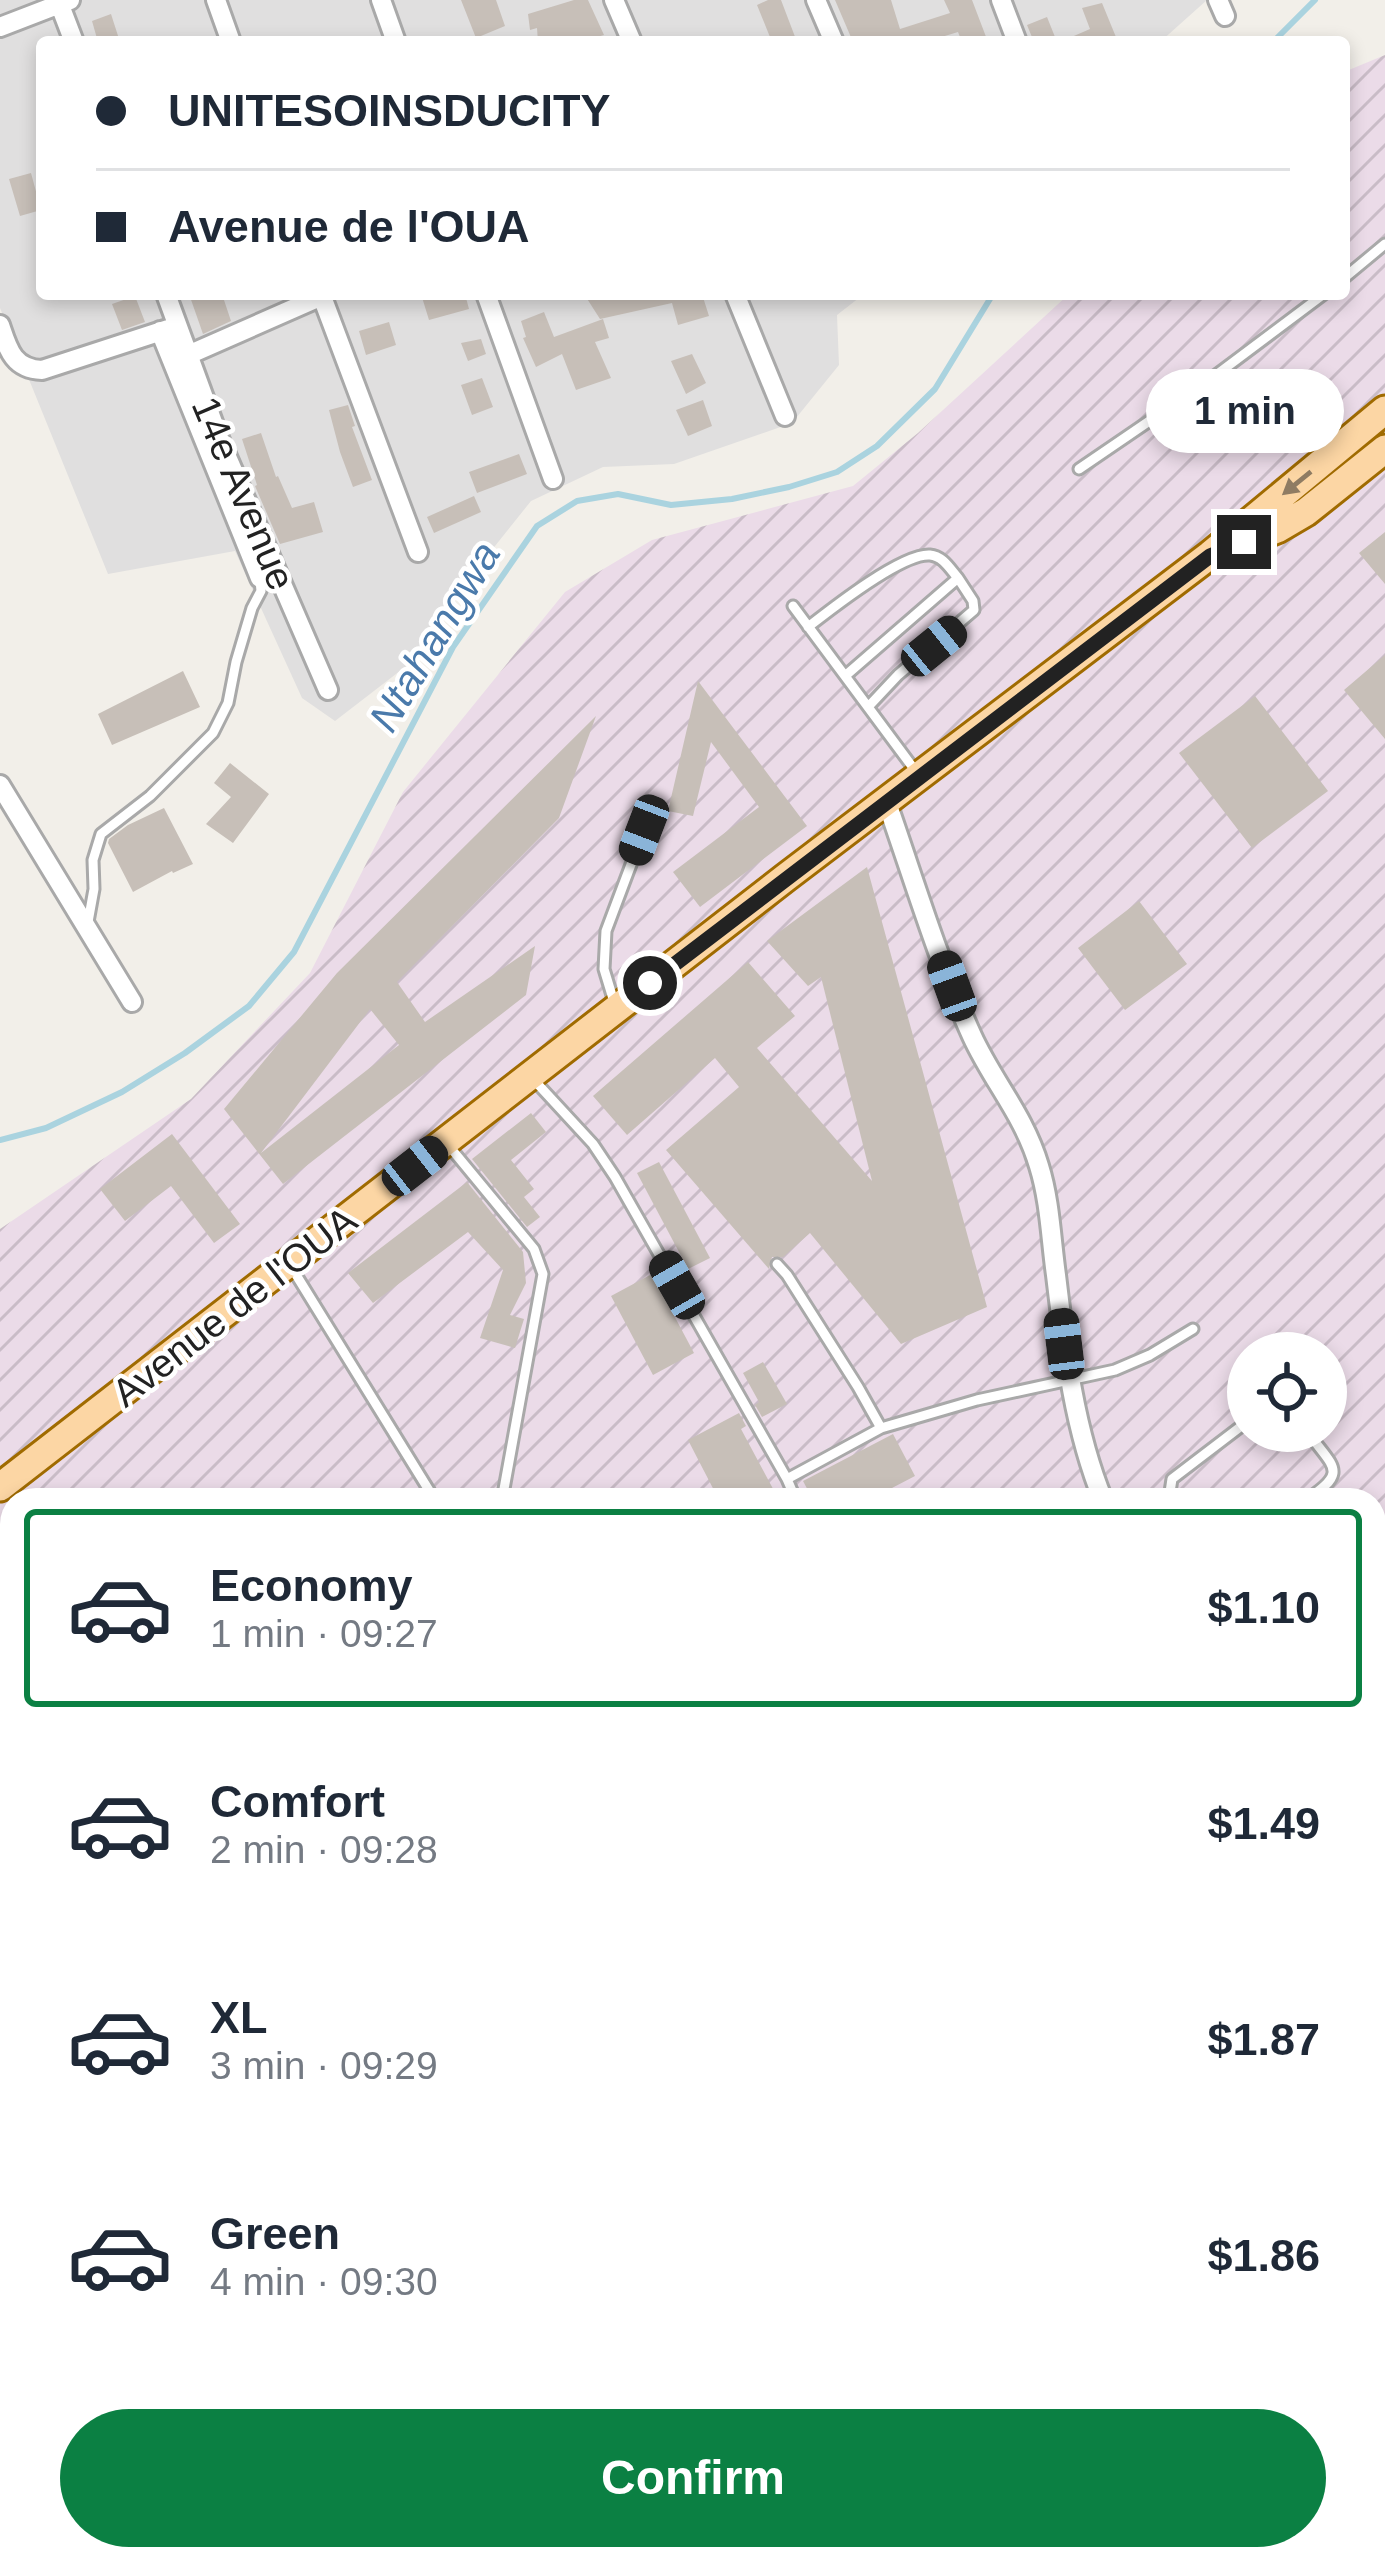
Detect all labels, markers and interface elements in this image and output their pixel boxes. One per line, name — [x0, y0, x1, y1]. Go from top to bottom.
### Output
text: UNITESOINSDUCITY — [168, 85, 611, 136]
text: Avenue de l'OUA — [168, 201, 530, 252]
callout: 1 min — [1145, 368, 1343, 452]
text: 1 min — [1194, 389, 1296, 432]
street label: 14e Avenue — [184, 390, 303, 596]
one-way arrow — [1282, 469, 1313, 495]
route end — [1217, 515, 1271, 569]
water label: Ntahangwa — [360, 533, 509, 739]
car — [895, 609, 973, 683]
car — [614, 790, 674, 870]
car — [923, 946, 981, 1026]
route start — [623, 956, 677, 1010]
car — [376, 1130, 454, 1202]
street label: Avenue de l'OUA — [104, 1198, 365, 1415]
car — [643, 1245, 711, 1325]
car — [1042, 1306, 1086, 1382]
map controls — [1227, 1332, 1347, 1452]
button: locate — [1227, 1332, 1347, 1452]
icon: car — [66, 1554, 174, 1662]
text: Economy — [210, 1560, 413, 1611]
text: $1.10 — [1207, 1582, 1320, 1633]
text: 1 min · 09:27 — [210, 1612, 438, 1655]
icon: car — [66, 1770, 174, 1878]
text: Comfort — [210, 1776, 385, 1827]
text: $1.49 — [1207, 1798, 1320, 1849]
text: 2 min · 09:28 — [210, 1828, 438, 1871]
icon: car — [66, 1986, 174, 2094]
text: XL — [210, 1992, 268, 2043]
text: $1.87 — [1207, 2014, 1320, 2065]
text: 3 min · 09:29 — [210, 2044, 438, 2087]
icon: car — [66, 2202, 174, 2310]
text: Green — [210, 2208, 340, 2259]
text: $1.86 — [1207, 2230, 1320, 2281]
text: 4 min · 09:30 — [210, 2260, 438, 2303]
button: Confirm — [60, 2409, 1326, 2547]

